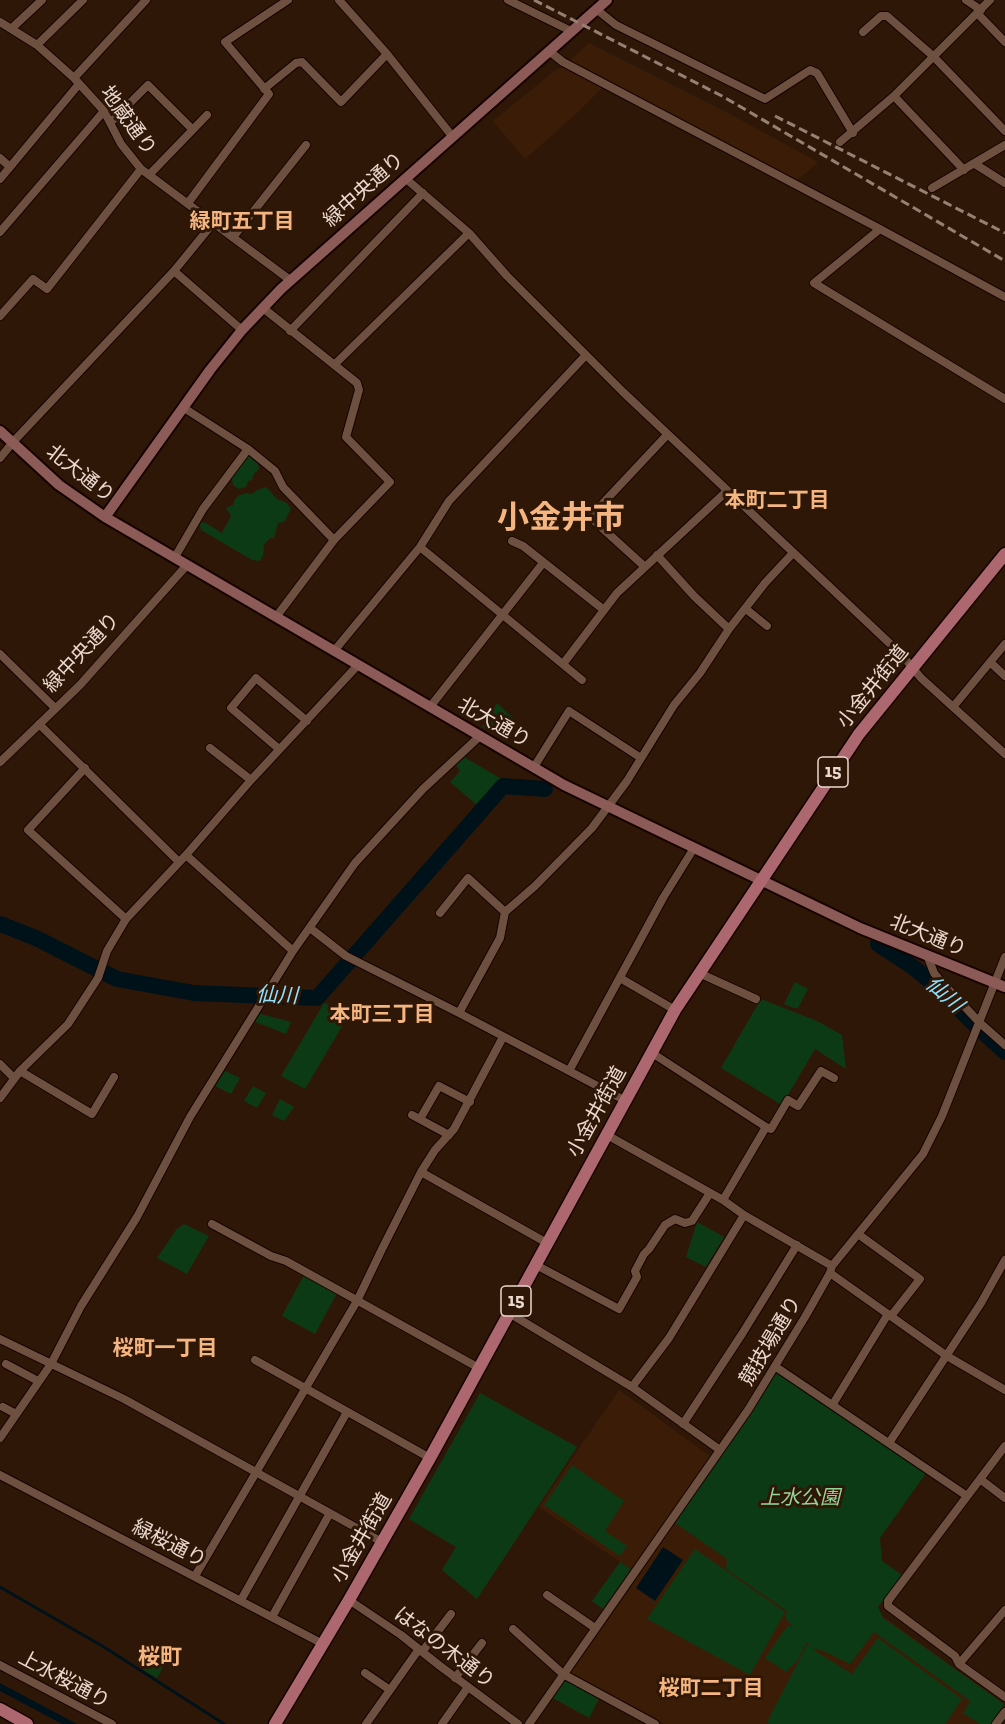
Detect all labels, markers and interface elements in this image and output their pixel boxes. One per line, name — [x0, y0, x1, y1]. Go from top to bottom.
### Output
street label: 地蔵通り — [95, 82, 161, 160]
street label: 緑中央通り — [319, 148, 409, 232]
district label: 緑町五丁目 — [190, 209, 294, 235]
street label: 北大通り — [41, 440, 119, 508]
district label: 本町二丁目 — [725, 488, 829, 514]
district label: 小金井市 — [497, 500, 625, 538]
street label: 緑中央通り — [39, 608, 125, 698]
street label: 小金井街道 — [832, 641, 914, 733]
street label: 北大通り — [453, 693, 535, 753]
road number: 15 — [818, 757, 848, 787]
street label: 北大通り — [886, 910, 970, 962]
water label: 仙川 — [920, 972, 968, 1018]
water label: 仙川 — [256, 983, 298, 1009]
district label: 本町三丁目 — [330, 1002, 434, 1028]
street label: 小金井街道 — [562, 1062, 632, 1162]
road number: 15 — [501, 1286, 531, 1316]
street label: 競技場通り — [735, 1292, 807, 1390]
district label: 桜町一丁目 — [113, 1336, 217, 1362]
park label: 上水公園 — [760, 1486, 840, 1510]
street label: 小金井街道 — [327, 1489, 397, 1587]
street label: 緑桜通り — [128, 1515, 210, 1573]
street label: はなの木通り — [389, 1602, 499, 1694]
district label: 桜町 — [138, 1645, 182, 1671]
street label: 上水桜通り — [14, 1646, 114, 1714]
district label: 桜町二丁目 — [659, 1676, 763, 1702]

